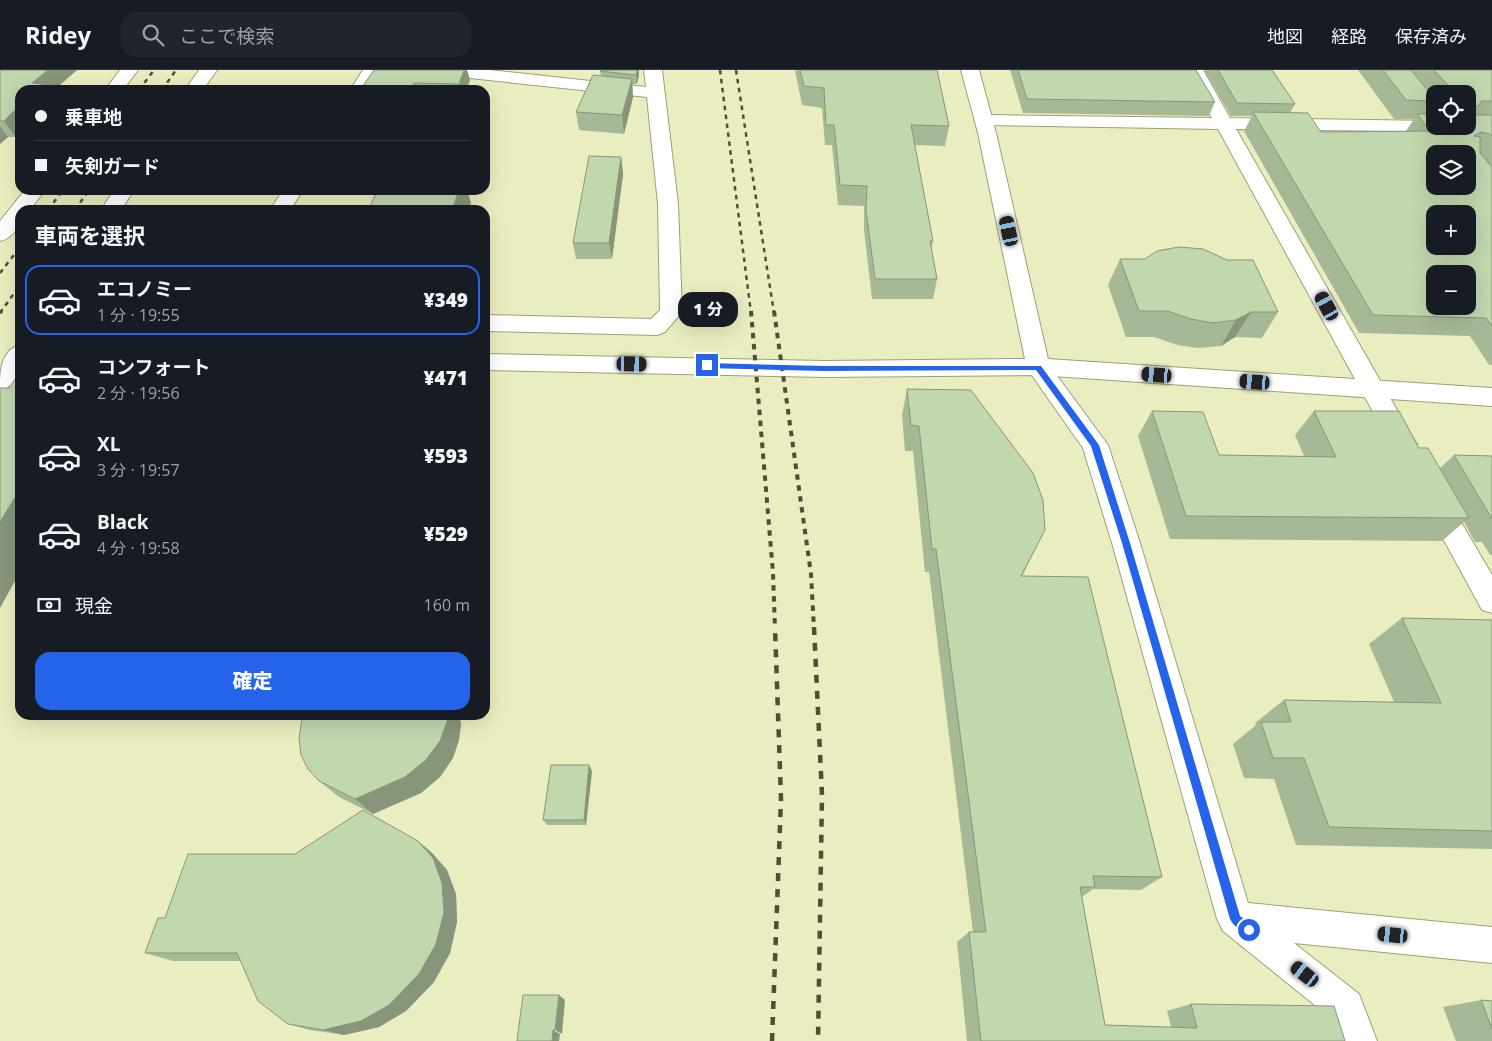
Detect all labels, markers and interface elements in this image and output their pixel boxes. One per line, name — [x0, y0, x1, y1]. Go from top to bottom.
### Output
search box — [121, 12, 471, 57]
text: Ridey — [25, 18, 91, 51]
icon: search — [139, 21, 167, 49]
text: ここで検索 — [179, 23, 274, 49]
text: 地図 — [1267, 24, 1303, 48]
text: 経路 — [1331, 24, 1367, 48]
text: 保存済み — [1395, 24, 1467, 48]
map controls — [1426, 85, 1476, 315]
button: locate — [1426, 85, 1476, 135]
text: 乗車地 — [65, 104, 122, 130]
button: layers — [1426, 145, 1476, 195]
text: 矢剣ガード — [65, 153, 160, 179]
button: + — [1426, 205, 1476, 255]
car — [998, 215, 1019, 247]
text: 車両を選択 — [35, 220, 145, 250]
button: − — [1426, 265, 1476, 315]
text: エコノミー — [97, 276, 192, 302]
icon: car — [37, 278, 82, 323]
text: ¥349 — [423, 287, 468, 313]
car — [1313, 289, 1340, 323]
callout: 1 分 — [677, 292, 737, 328]
text: 1 分 — [693, 298, 723, 320]
text: 1 分 · 19:55 — [97, 304, 180, 326]
text: コンフォート — [97, 354, 210, 380]
route end — [696, 354, 718, 376]
icon: car — [37, 356, 82, 401]
car — [616, 356, 647, 372]
text: ¥471 — [423, 365, 468, 391]
car — [1141, 366, 1172, 384]
car — [1239, 373, 1270, 391]
text: 2 分 · 19:56 — [97, 382, 180, 404]
text: XL — [97, 431, 120, 457]
icon: car — [37, 434, 82, 479]
text: ¥593 — [423, 443, 468, 469]
text: 3 分 · 19:57 — [97, 459, 180, 481]
text: Black — [97, 509, 149, 535]
icon: car — [37, 512, 82, 557]
text: ¥529 — [423, 521, 468, 547]
text: 4 分 · 19:58 — [97, 537, 180, 559]
icon: cash — [35, 591, 63, 619]
text: 現金 — [75, 593, 113, 619]
text: 160 m — [424, 594, 470, 616]
button: 確定 — [35, 652, 470, 710]
route start — [1238, 919, 1260, 941]
car — [1377, 926, 1408, 944]
car — [1288, 959, 1321, 989]

